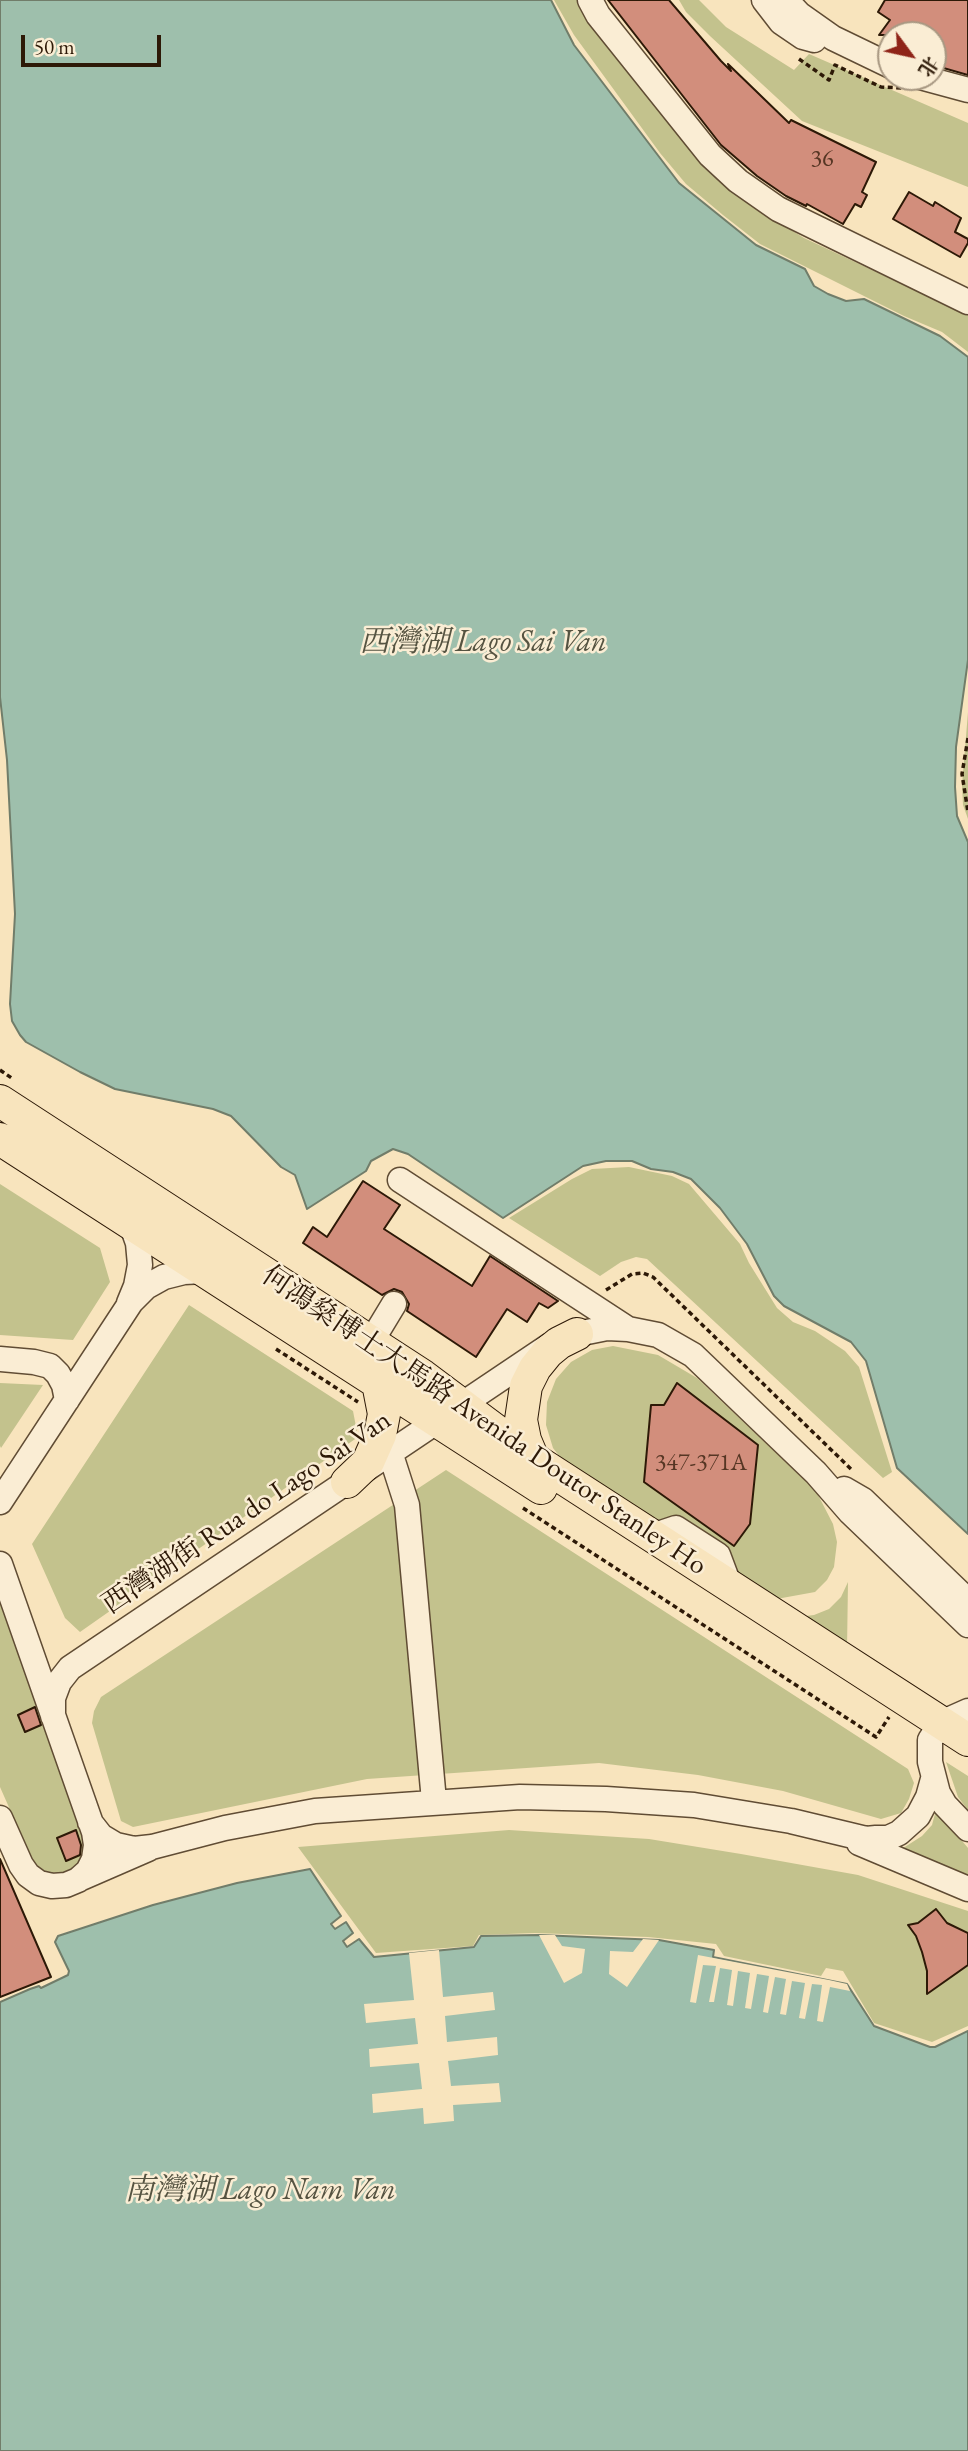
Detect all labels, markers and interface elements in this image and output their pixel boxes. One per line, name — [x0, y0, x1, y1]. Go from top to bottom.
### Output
scale bar — [24, 21, 164, 65]
north arrow — [877, 21, 947, 91]
text: 50 m — [34, 33, 75, 60]
text: 北 — [913, 52, 944, 81]
house number: 36 — [810, 145, 834, 173]
water label: 西灣湖 Lago Sai Van — [359, 625, 607, 661]
street label: 何鴻燊博士大馬路 Avenida Doutor Stanley Ho — [255, 1259, 713, 1583]
street label: 西灣湖街 Rua do Lago Sai Van — [96, 1404, 398, 1622]
house number: 347-371A — [655, 1449, 747, 1477]
water label: 南灣湖 Lago Nam Van — [124, 2173, 396, 2209]

